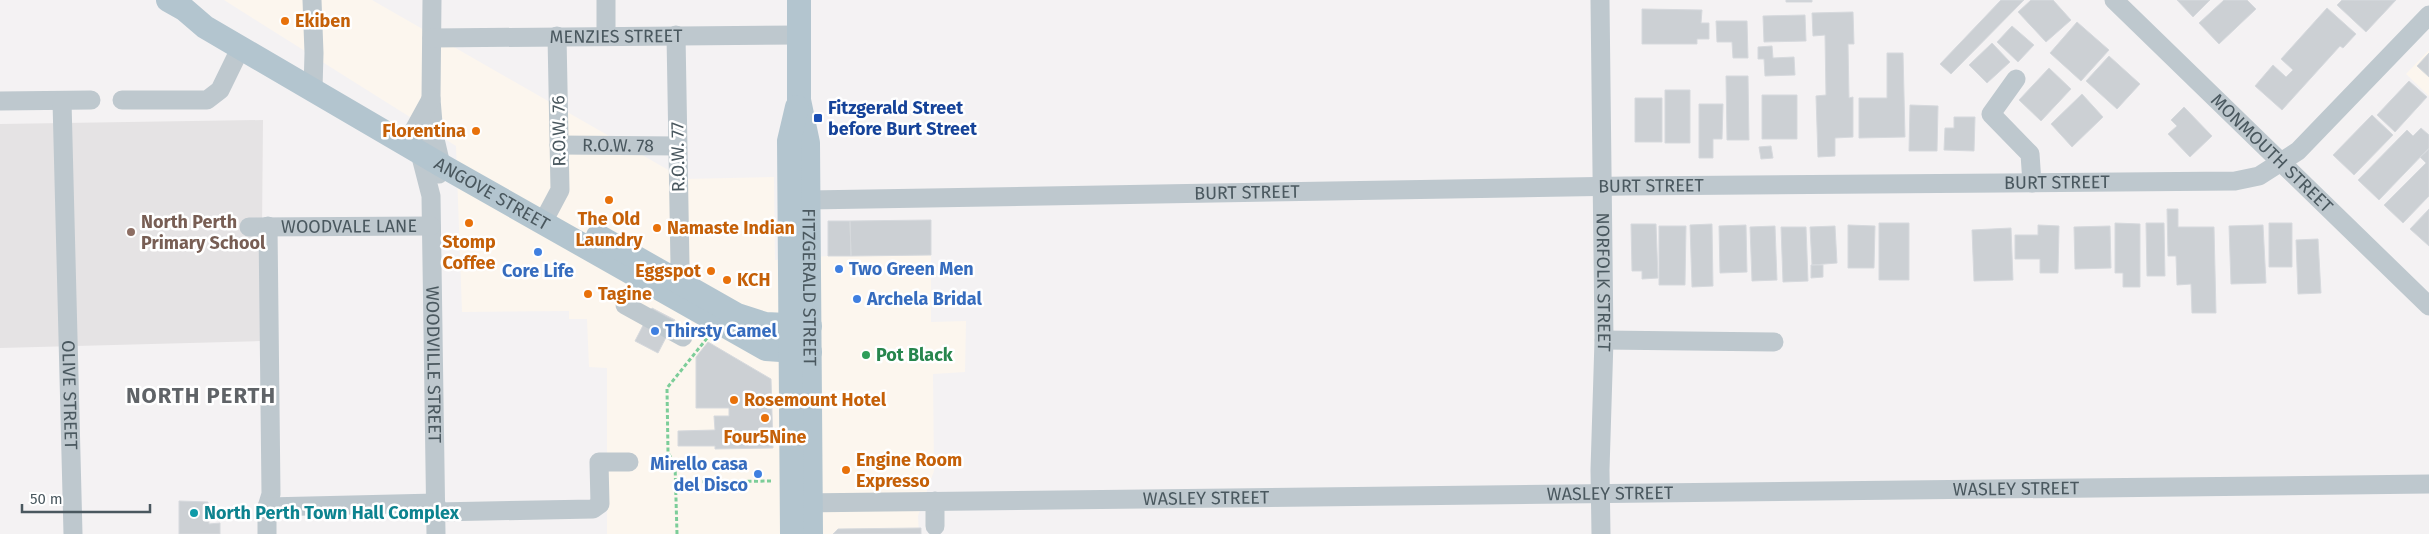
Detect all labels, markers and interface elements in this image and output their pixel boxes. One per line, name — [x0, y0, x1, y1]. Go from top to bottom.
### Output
place label: Ekiben — [295, 10, 351, 32]
marker: Ekiben — [279, 15, 291, 27]
street label: MENZIES STREET — [549, 25, 683, 48]
street label: MONMOUTH STREET — [2206, 89, 2338, 218]
street label: R.O.W. 76 — [547, 95, 571, 167]
place label: Fitzgerald Street before Burt Street — [828, 97, 978, 140]
marker: Fitzgerald Street before Burt Street — [812, 112, 824, 124]
place label: Florentina — [382, 120, 466, 142]
street label: R.O.W. 77 — [666, 122, 690, 192]
marker: Florentina — [470, 125, 482, 137]
street label: R.O.W. 78 — [582, 134, 654, 157]
street label: ANGOVE STREET — [430, 153, 554, 236]
street label: BURT STREET — [2004, 171, 2111, 194]
street label: BURT STREET — [1598, 174, 1705, 197]
street label: BURT STREET — [1194, 181, 1301, 204]
marker: The Old Laundry — [603, 194, 615, 206]
place label: The Old Laundry — [576, 208, 643, 251]
street label: FITZGERALD STREET — [798, 208, 821, 367]
place label: North Perth Primary School — [141, 211, 266, 254]
street label: NORFOLK STREET — [1591, 212, 1615, 353]
street label: WOODVALE LANE — [281, 215, 417, 238]
marker: Stomp Coffee — [463, 217, 475, 229]
place label: Namaste Indian — [667, 217, 795, 239]
marker: Namaste Indian — [651, 222, 663, 234]
marker: North Perth Primary School — [125, 226, 137, 238]
place label: Stomp Coffee — [442, 231, 496, 274]
marker: Core Life — [532, 246, 544, 258]
place label: Two Green Men — [849, 258, 974, 280]
place label: Core Life — [502, 260, 574, 282]
place label: Eggspot — [635, 260, 702, 282]
marker: Two Green Men — [833, 263, 845, 275]
marker: Eggspot — [705, 265, 717, 277]
place label: KCH — [737, 269, 770, 291]
marker: KCH — [721, 274, 733, 286]
place label: Tagine — [598, 283, 652, 305]
street label: WOODVILLE STREET — [421, 286, 446, 444]
marker: Tagine — [582, 288, 594, 300]
place label: Archela Bridal — [866, 288, 983, 310]
marker: Archela Bridal — [851, 293, 863, 305]
place label: Thirsty Camel — [665, 320, 778, 342]
marker: Thirsty Camel — [649, 325, 661, 337]
street label: OLIVE STREET — [57, 340, 82, 451]
place label: Pot Black — [876, 344, 954, 366]
marker: Pot Black — [860, 349, 872, 361]
district label: NORTH PERTH — [126, 382, 276, 409]
place label: Rosemount Hotel — [744, 389, 887, 411]
marker: Rosemount Hotel — [728, 394, 740, 406]
marker: Four5Nine — [759, 412, 771, 424]
place label: Four5Nine — [724, 426, 807, 448]
place label: Engine Room Expresso — [856, 449, 962, 492]
place label: Mirello casa del Disco — [650, 453, 748, 496]
marker: Engine Room Expresso — [840, 464, 852, 476]
marker: Mirello casa del Disco — [752, 468, 764, 480]
street label: WASLEY STREET — [1953, 477, 2080, 501]
scale bar — [22, 482, 150, 514]
street label: WASLEY STREET — [1547, 482, 1674, 505]
street label: WASLEY STREET — [1143, 487, 1270, 510]
text: 50 m — [30, 490, 63, 508]
place label: North Perth Town Hall Complex — [204, 502, 460, 524]
marker: North Perth Town Hall Complex — [188, 507, 200, 519]

